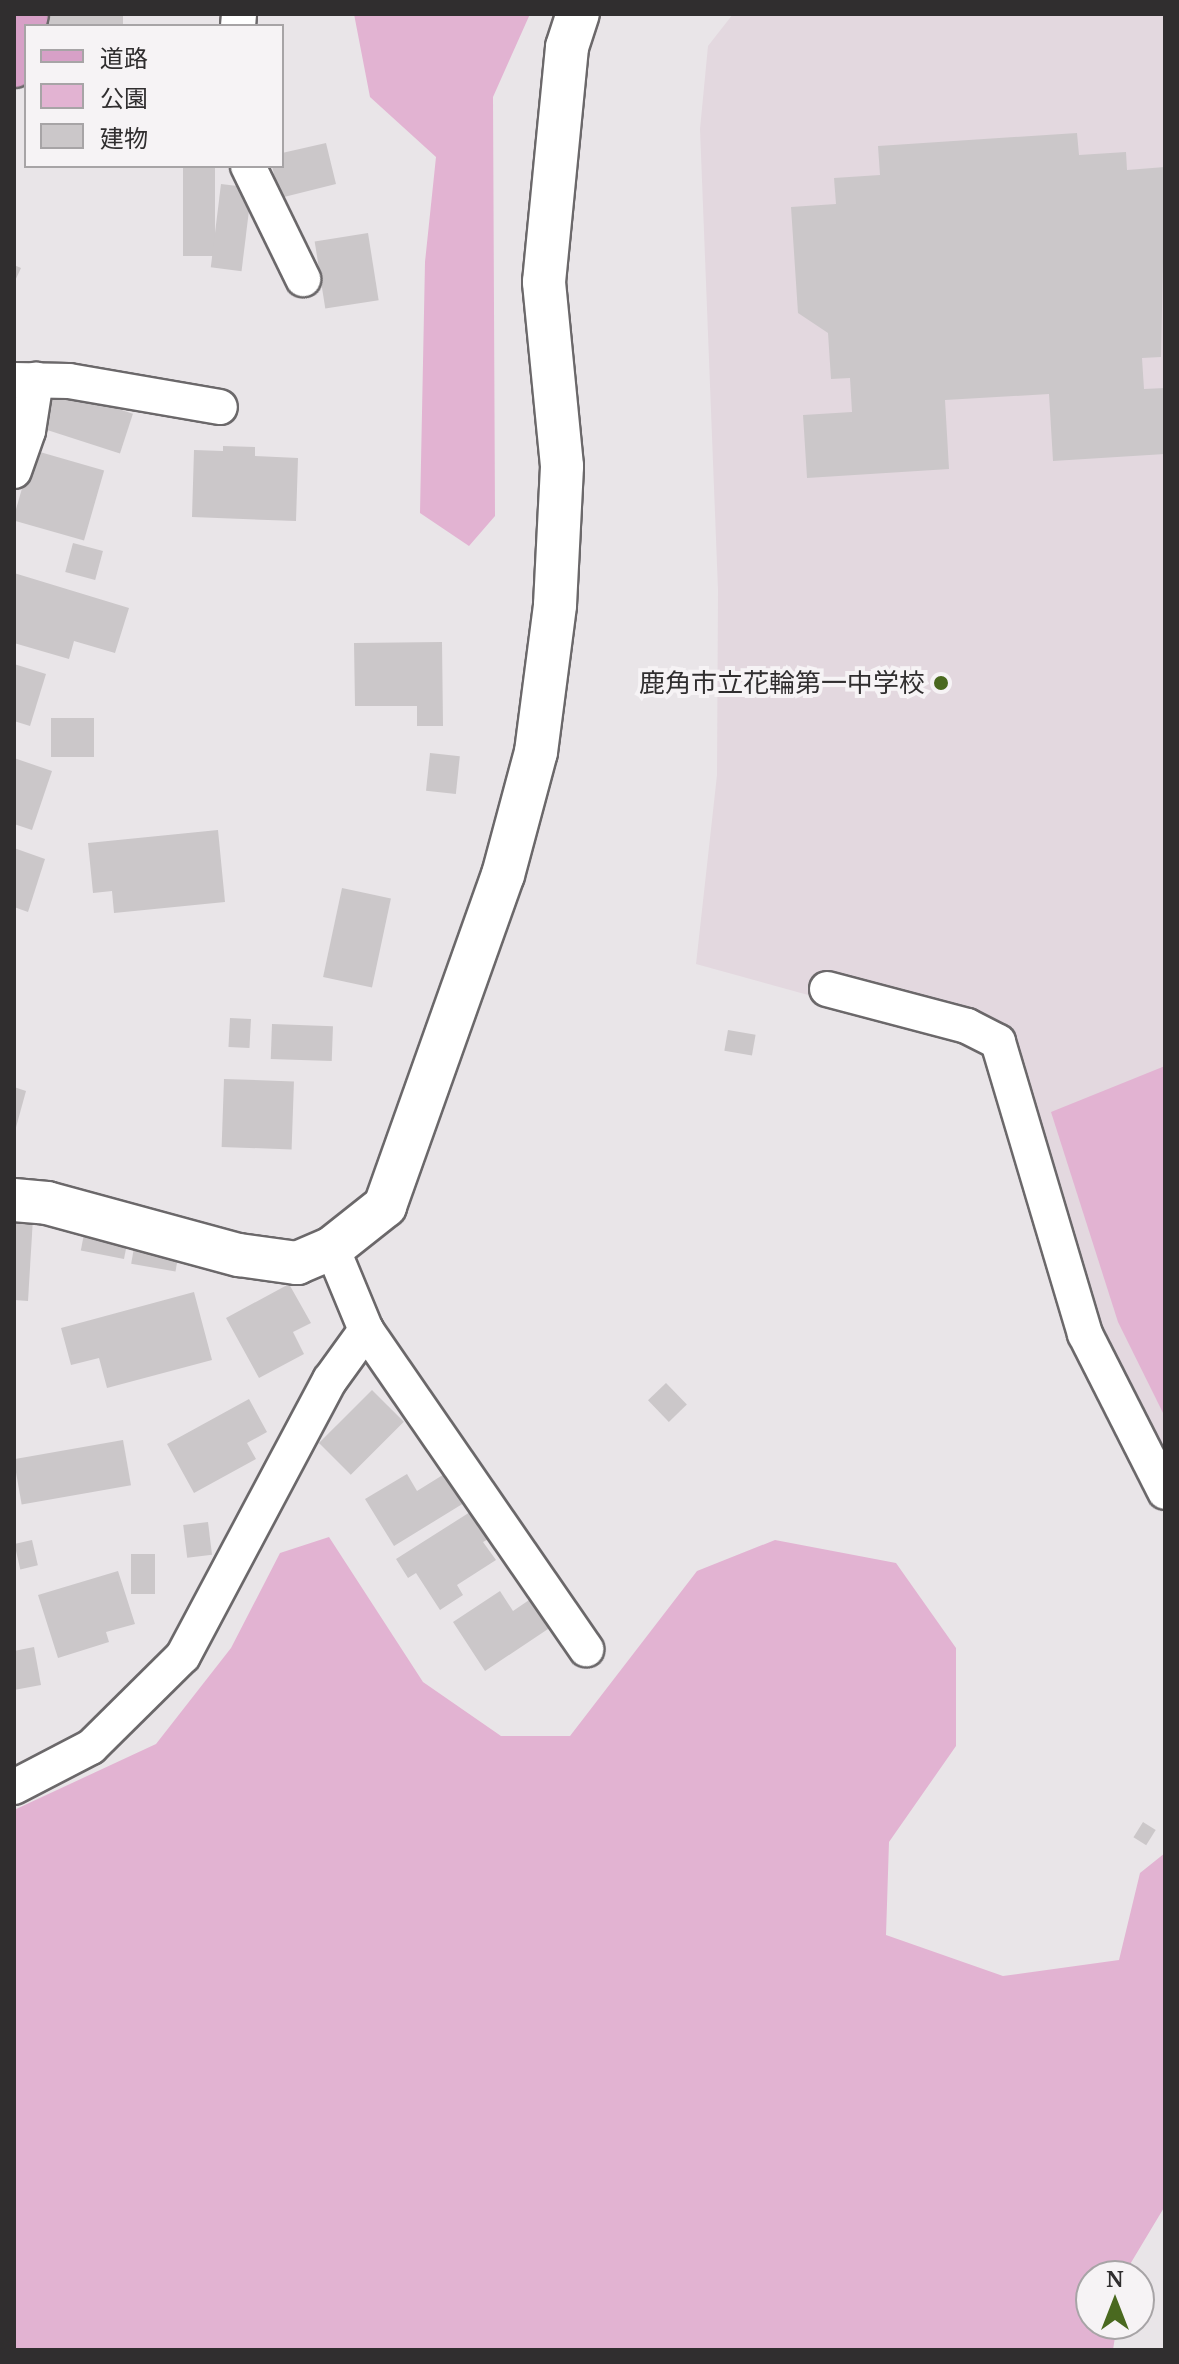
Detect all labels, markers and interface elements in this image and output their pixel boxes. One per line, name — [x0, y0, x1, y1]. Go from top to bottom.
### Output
legend — [24, 24, 284, 168]
text: 道路 — [100, 41, 148, 74]
text: 公園 — [100, 81, 148, 114]
text: 建物 — [100, 121, 148, 154]
place label: 鹿角市立花輪第一中学校 — [639, 667, 925, 699]
marker: 鹿角市立花輪第一中学校 — [932, 674, 950, 692]
north arrow — [1075, 2260, 1155, 2340]
text: N — [1106, 2263, 1124, 2293]

